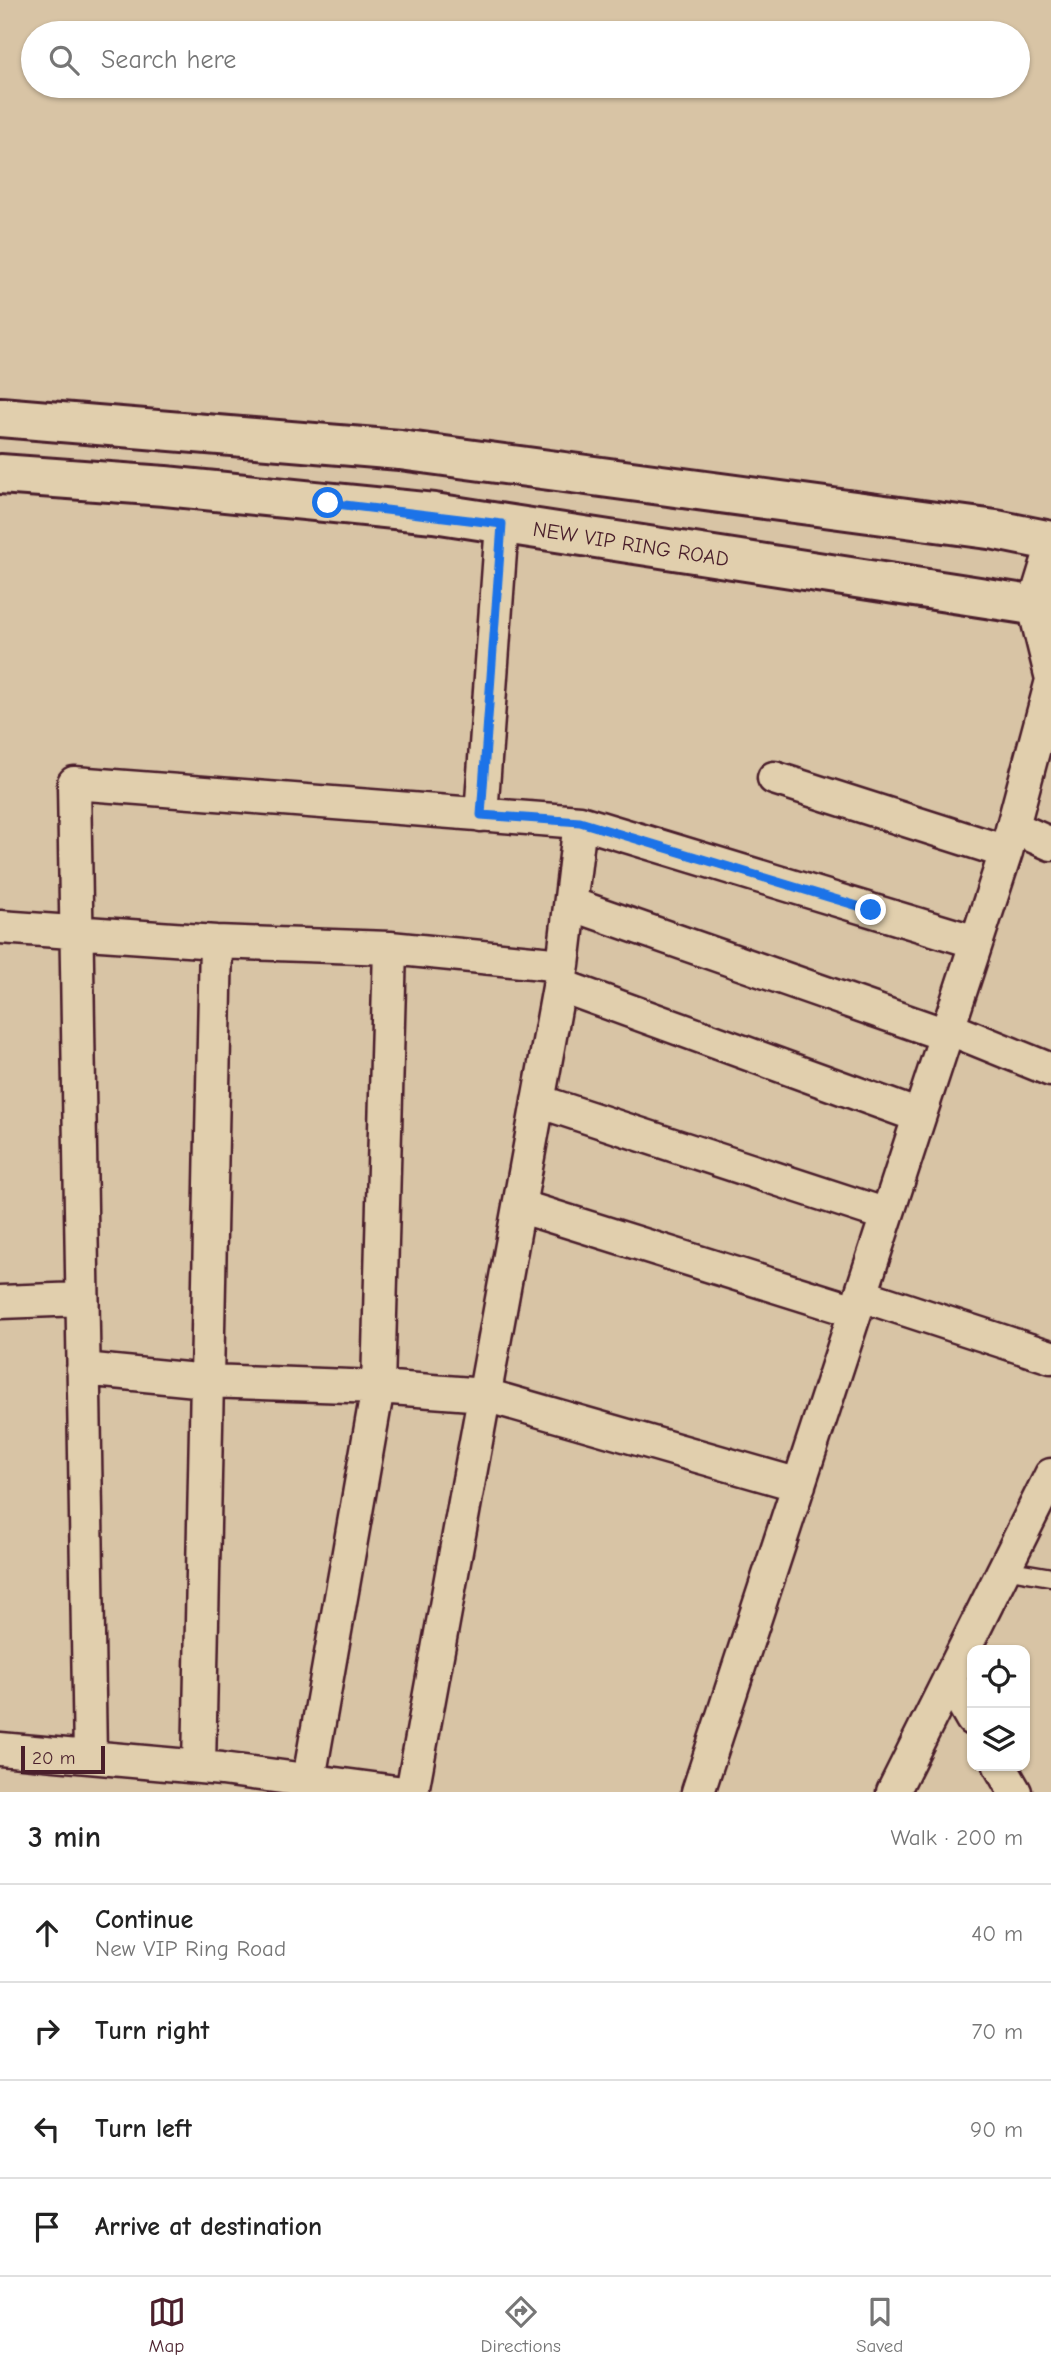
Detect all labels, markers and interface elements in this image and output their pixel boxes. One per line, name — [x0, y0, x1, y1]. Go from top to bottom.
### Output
search box — [21, 21, 1030, 98]
icon: search — [45, 41, 83, 79]
text: Search here — [101, 45, 236, 75]
route start — [312, 487, 343, 518]
street label: NEW VIP RING ROAD — [531, 517, 731, 571]
route end — [855, 894, 886, 925]
map controls — [967, 1645, 1030, 1771]
button: locate — [967, 1645, 1030, 1708]
button: layers — [967, 1708, 1030, 1771]
scale bar — [21, 1743, 105, 1775]
text: 20 m — [32, 1747, 76, 1769]
text: 3 min — [28, 1820, 101, 1855]
text: Walk · 200 m — [890, 1824, 1023, 1851]
text: Continue — [95, 1905, 193, 1935]
icon: ahead — [28, 1914, 66, 1952]
text: 40 m — [971, 1920, 1023, 1947]
text: New VIP Ring Road — [95, 1935, 286, 1962]
icon: right — [28, 2012, 66, 2050]
text: Turn right — [95, 2016, 209, 2046]
text: 70 m — [971, 2018, 1023, 2045]
icon: left — [28, 2110, 66, 2148]
text: Turn left — [95, 2114, 192, 2144]
text: 90 m — [970, 2116, 1023, 2143]
icon: arrive — [28, 2208, 66, 2246]
text: Arrive at destination — [95, 2212, 322, 2242]
tab: Map — [148, 2293, 186, 2357]
tab: Directions — [481, 2293, 561, 2357]
tab: Saved — [856, 2293, 903, 2357]

